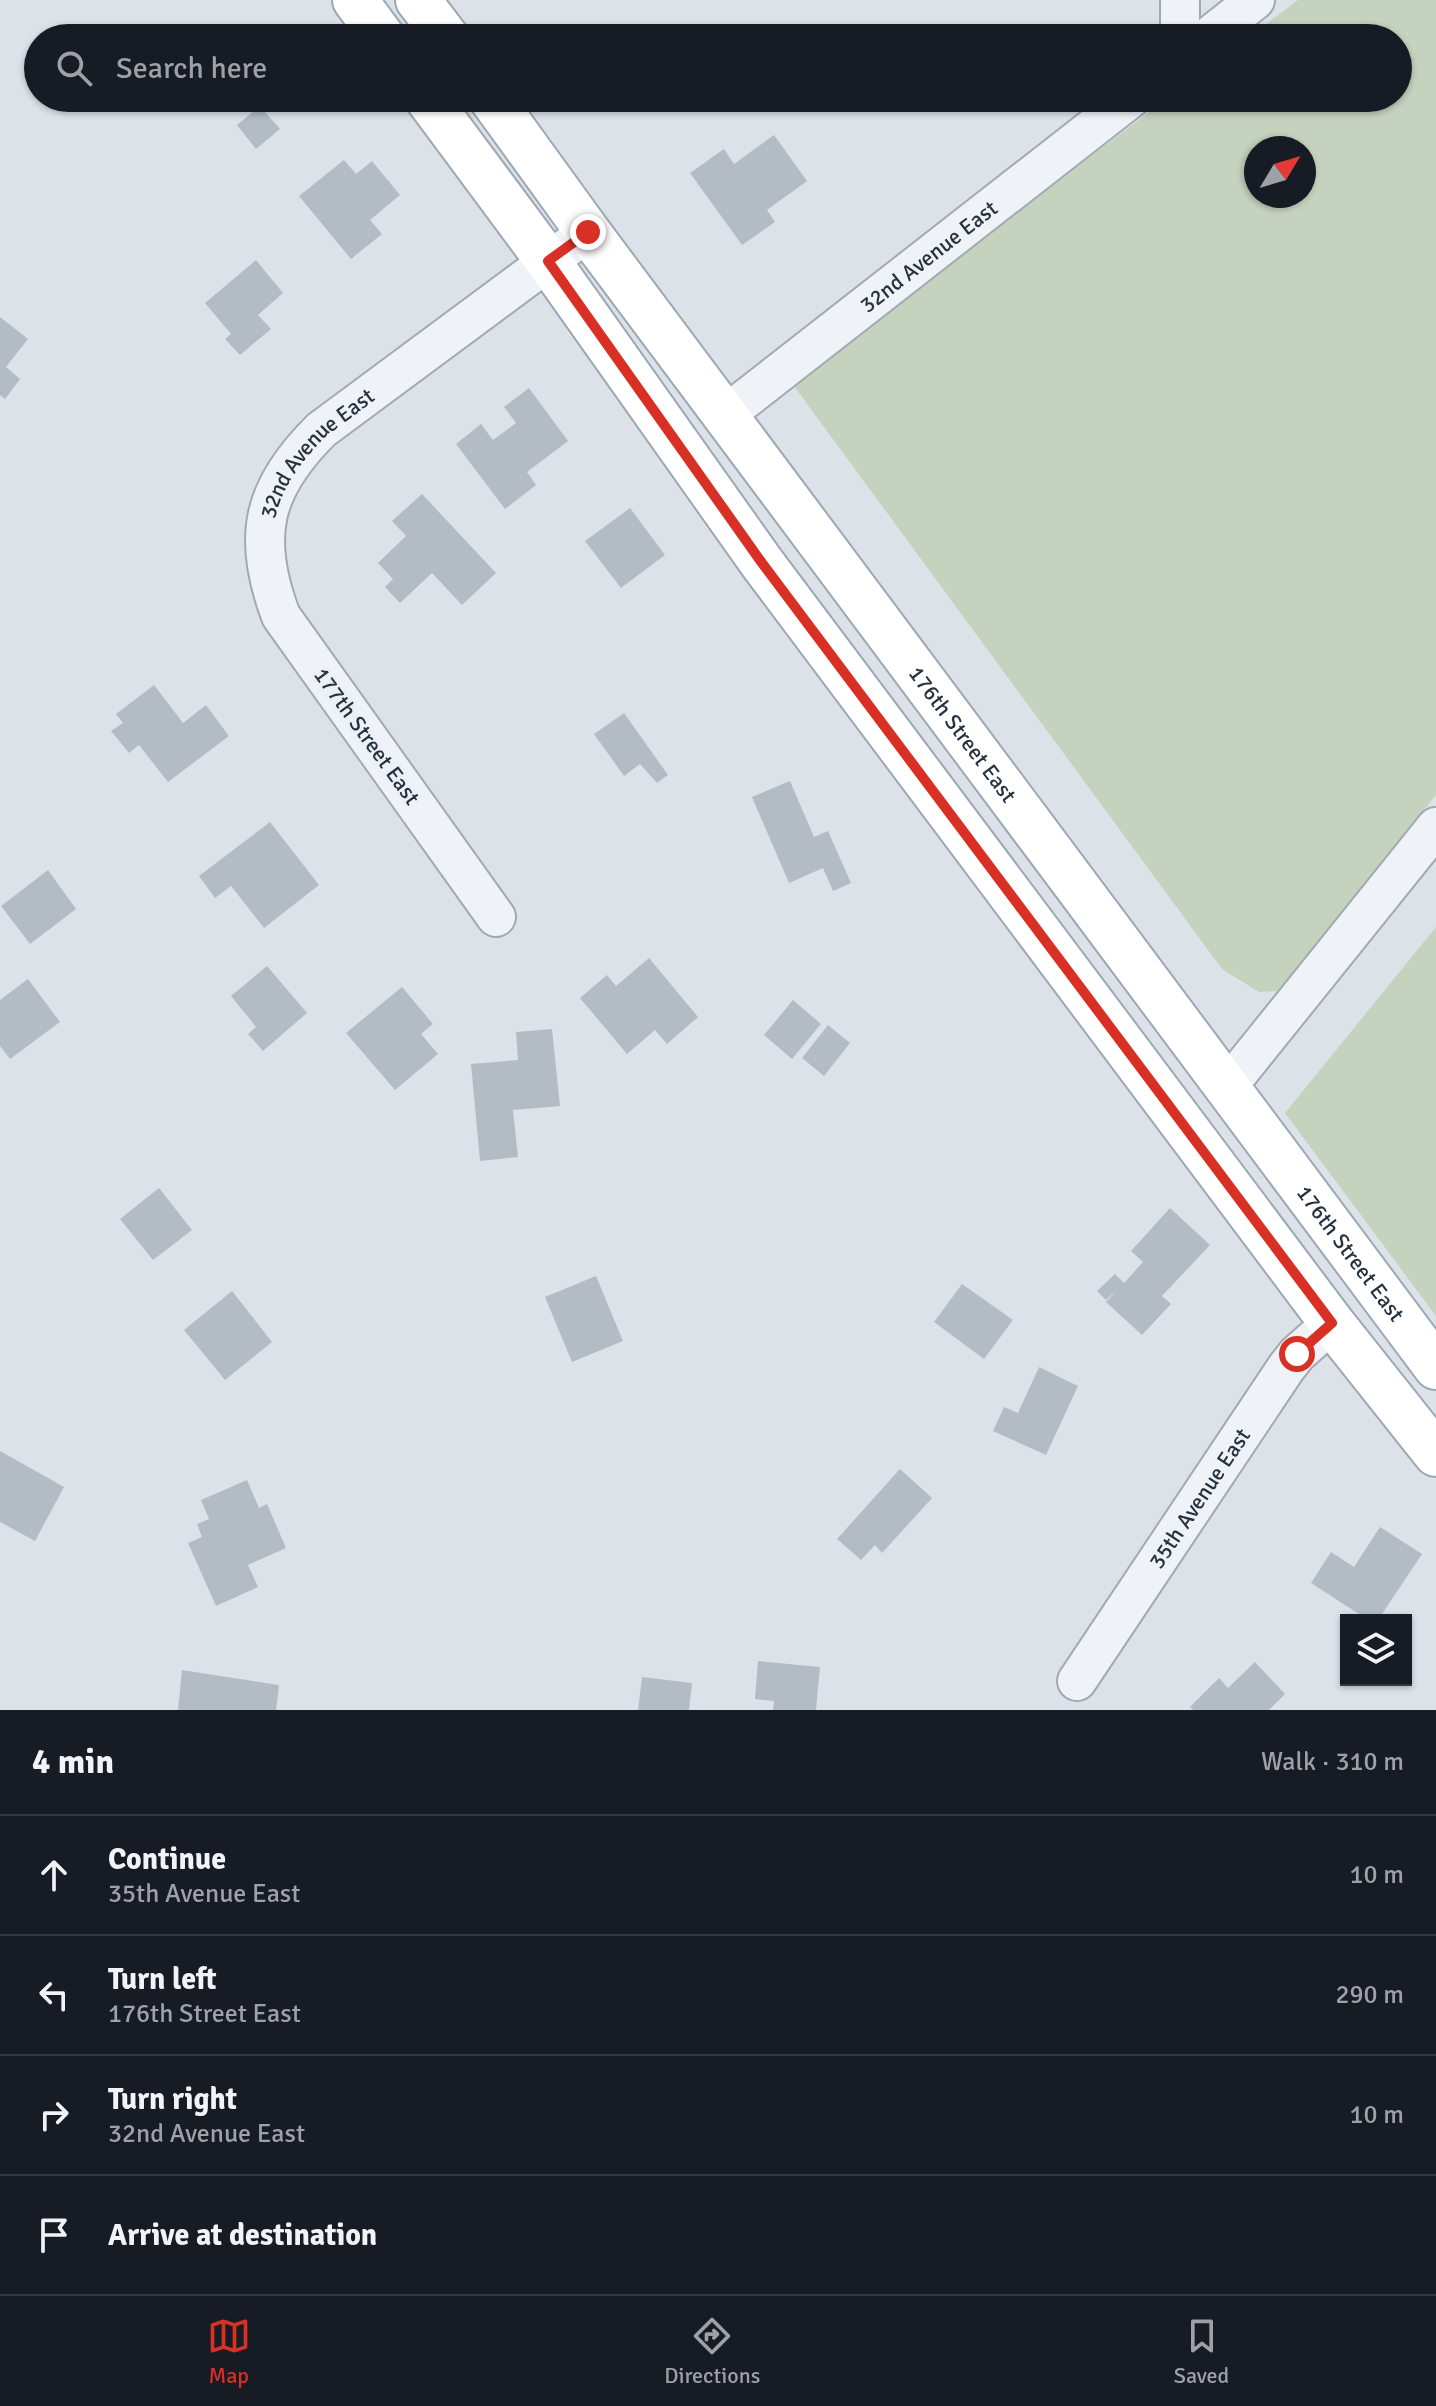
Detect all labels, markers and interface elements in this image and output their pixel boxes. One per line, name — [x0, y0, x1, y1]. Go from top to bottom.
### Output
search box — [24, 24, 1412, 112]
icon: search — [52, 46, 96, 90]
text: Search here — [116, 50, 267, 87]
north arrow — [1244, 136, 1316, 208]
street label: 32nd Avenue East — [854, 194, 1003, 318]
route end — [570, 214, 606, 250]
street label: 32nd Avenue East — [254, 382, 379, 521]
street label: 176th Street East — [903, 661, 1023, 808]
street label: 177th Street East — [308, 662, 426, 810]
street label: 176th Street East — [1291, 1180, 1411, 1327]
route start — [1279, 1336, 1315, 1372]
street label: 35th Avenue East — [1143, 1423, 1256, 1573]
map controls — [1340, 1614, 1412, 1686]
button: layers — [1340, 1614, 1412, 1686]
text: 4 min — [32, 1741, 114, 1783]
text: Walk · 310 m — [1261, 1746, 1404, 1778]
text: Continue — [108, 1841, 226, 1878]
icon: ahead — [32, 1853, 76, 1897]
text: 10 m — [1349, 1859, 1404, 1891]
text: 35th Avenue East — [108, 1878, 300, 1910]
text: Turn left — [108, 1961, 217, 1998]
icon: left — [32, 1973, 76, 2017]
text: 290 m — [1335, 1979, 1404, 2011]
text: 176th Street East — [108, 1998, 301, 2030]
text: Turn right — [108, 2081, 237, 2118]
icon: right — [32, 2093, 76, 2137]
text: 10 m — [1349, 2099, 1404, 2131]
text: 32nd Avenue East — [108, 2118, 305, 2150]
icon: arrive — [32, 2213, 76, 2257]
text: Arrive at destination — [108, 2217, 377, 2254]
tab: Map — [207, 2314, 251, 2389]
tab: Directions — [664, 2314, 760, 2389]
tab: Saved — [1174, 2314, 1229, 2389]

